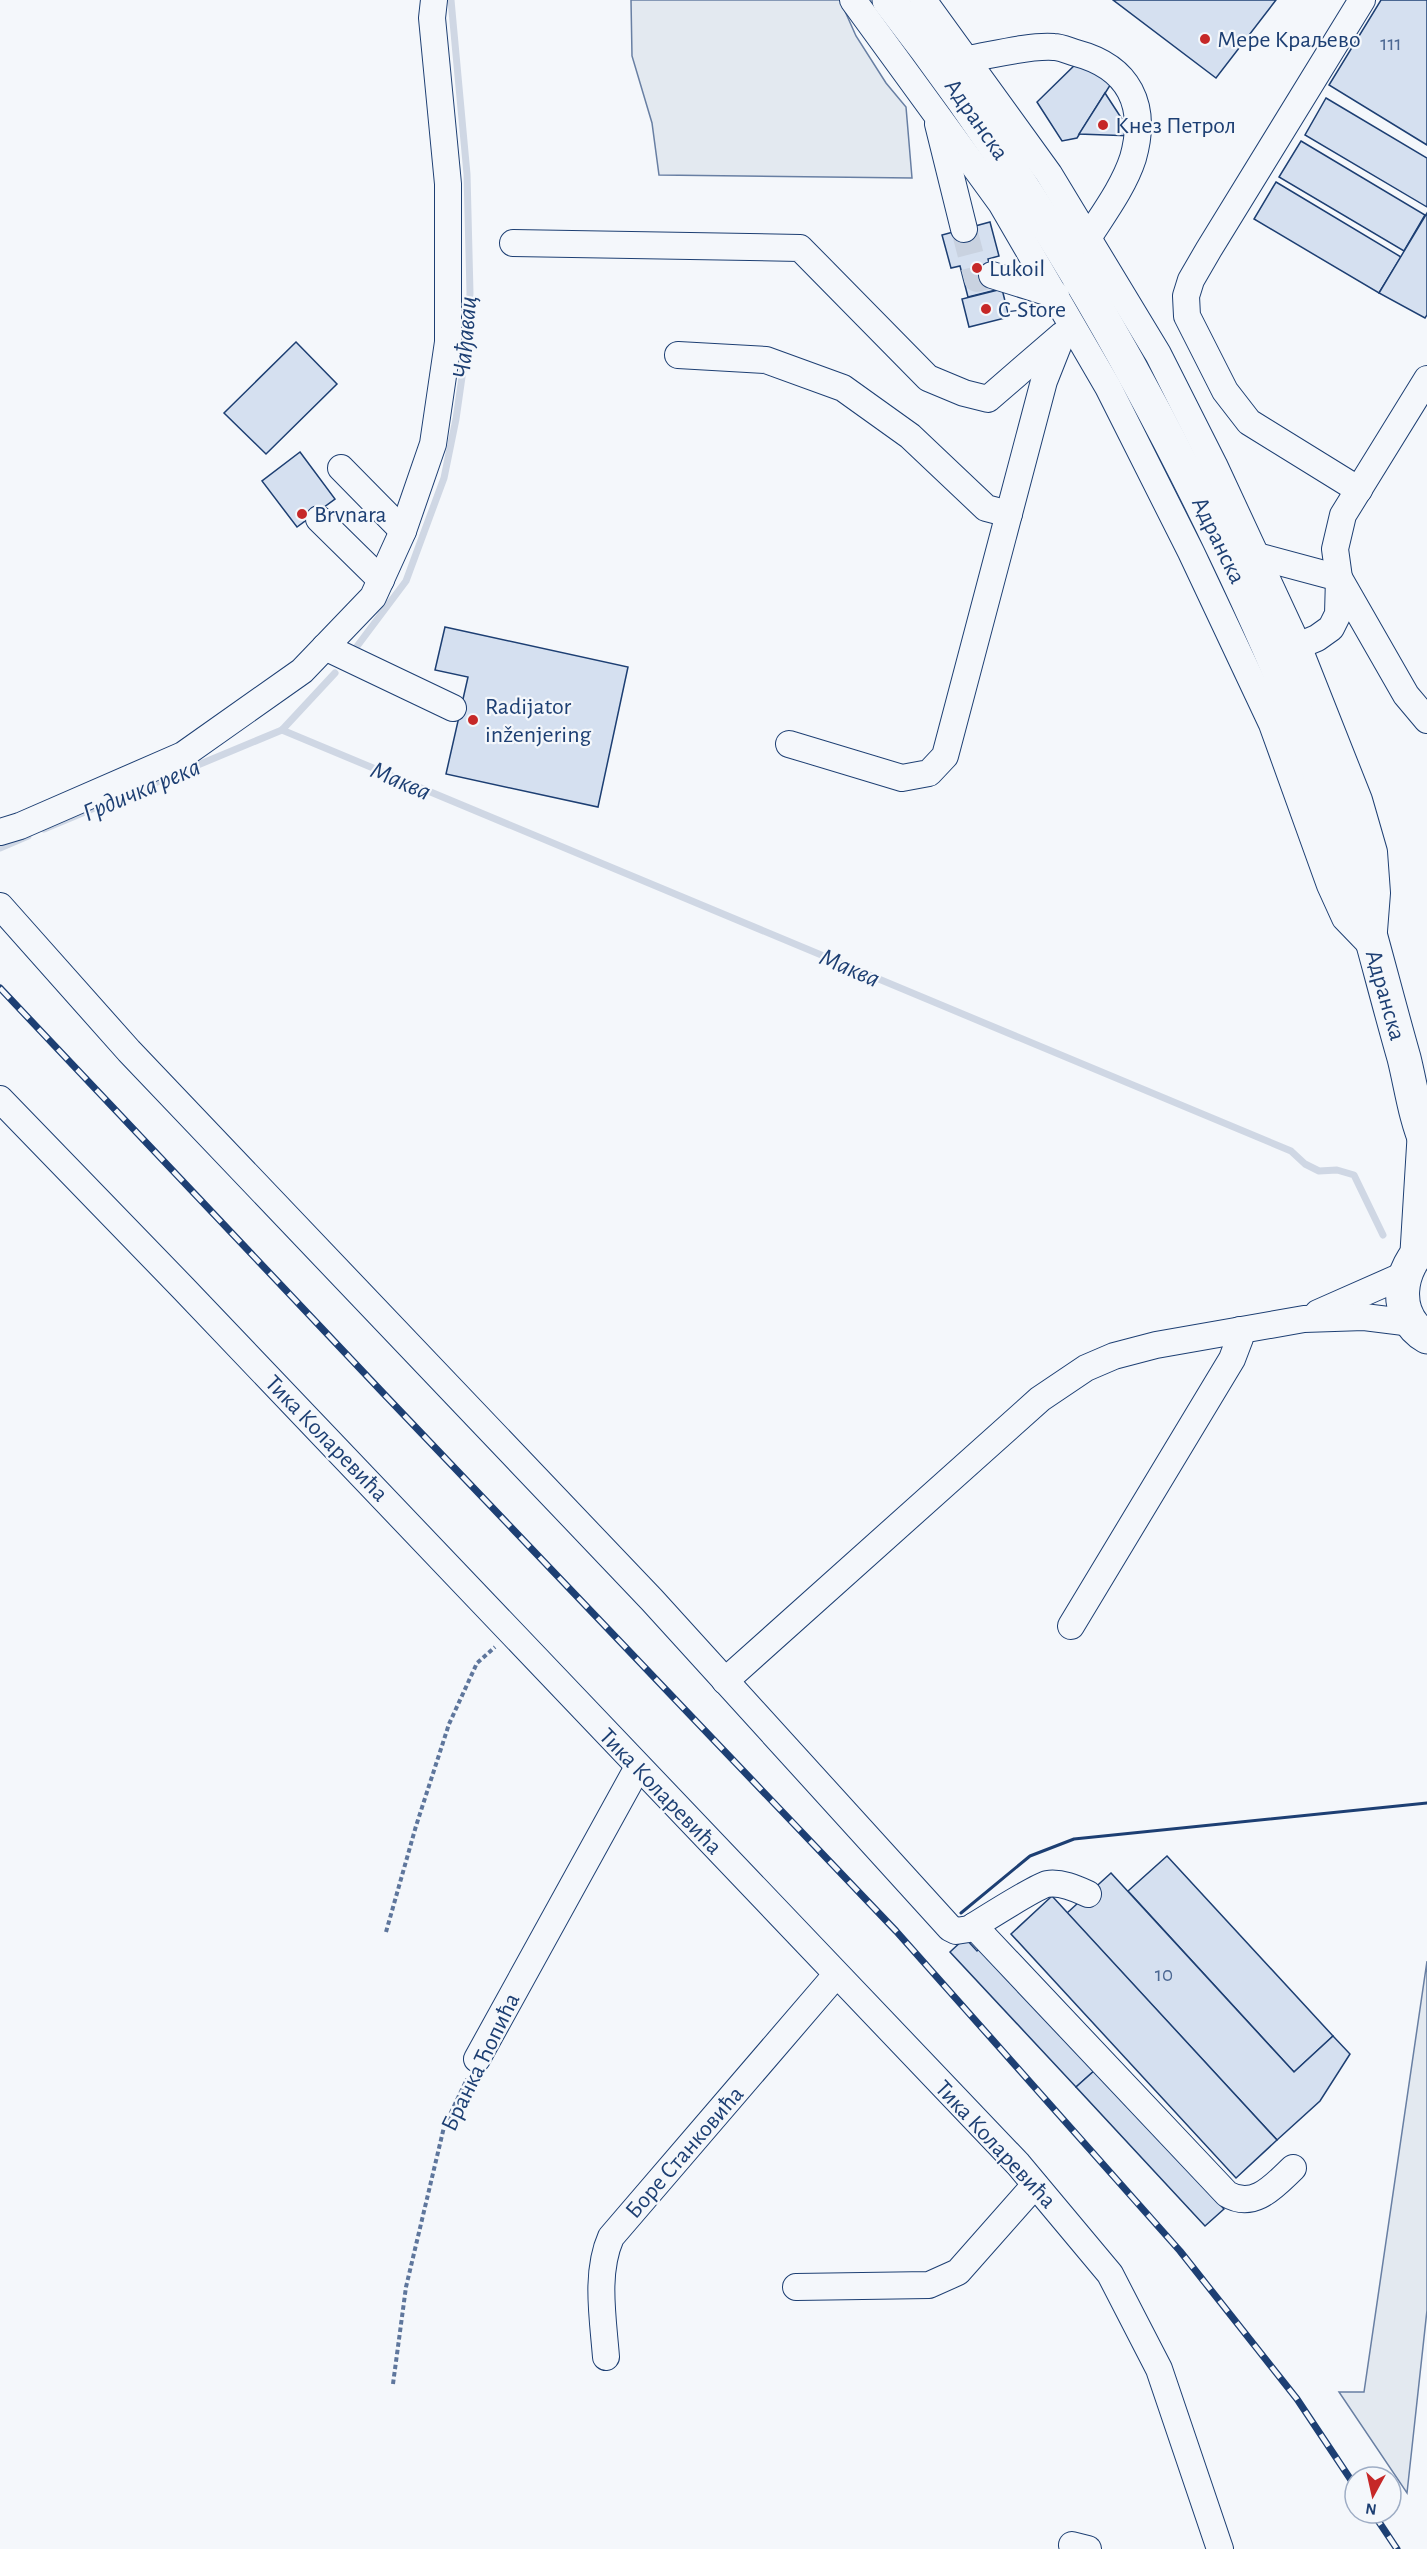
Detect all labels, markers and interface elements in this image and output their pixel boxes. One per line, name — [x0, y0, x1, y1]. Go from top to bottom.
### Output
place label: Мере Краљево — [1217, 28, 1361, 52]
marker: Мере Краљево — [1198, 32, 1212, 46]
house number: 111 — [1380, 33, 1402, 54]
street label: Адранска — [940, 75, 1013, 165]
place label: Кнез Петрол — [1115, 114, 1236, 138]
marker: Кнез Петрол — [1096, 118, 1110, 132]
place label: Lukoil — [989, 257, 1045, 281]
marker: Lukoil — [970, 261, 984, 275]
water label: Чађавац — [448, 295, 482, 379]
place label: C-Store — [998, 298, 1066, 322]
marker: C-Store — [979, 302, 993, 316]
street label: Адранска — [1187, 493, 1249, 587]
place label: Brvnara — [314, 503, 387, 527]
marker: Brvnara — [295, 507, 309, 521]
place label: Radijator inženjering — [485, 695, 592, 747]
marker: Radijator inženjering — [466, 713, 480, 727]
water label: Грдичка река — [79, 754, 204, 826]
water label: Маква — [367, 757, 434, 805]
water label: Маква — [816, 944, 883, 992]
street label: Адранска — [1361, 947, 1409, 1043]
street label: Тика Коларевића — [260, 1371, 392, 1506]
street label: Тика Коларевића — [594, 1724, 726, 1859]
house number: 10 — [1155, 1964, 1173, 1985]
street label: Бранка Ћопића — [437, 1990, 525, 2135]
street label: Тика Коларевића — [930, 2076, 1060, 2213]
street label: Боре Станковића — [621, 2082, 748, 2223]
north arrow — [1343, 2465, 1403, 2525]
text: N — [1364, 2500, 1378, 2518]

